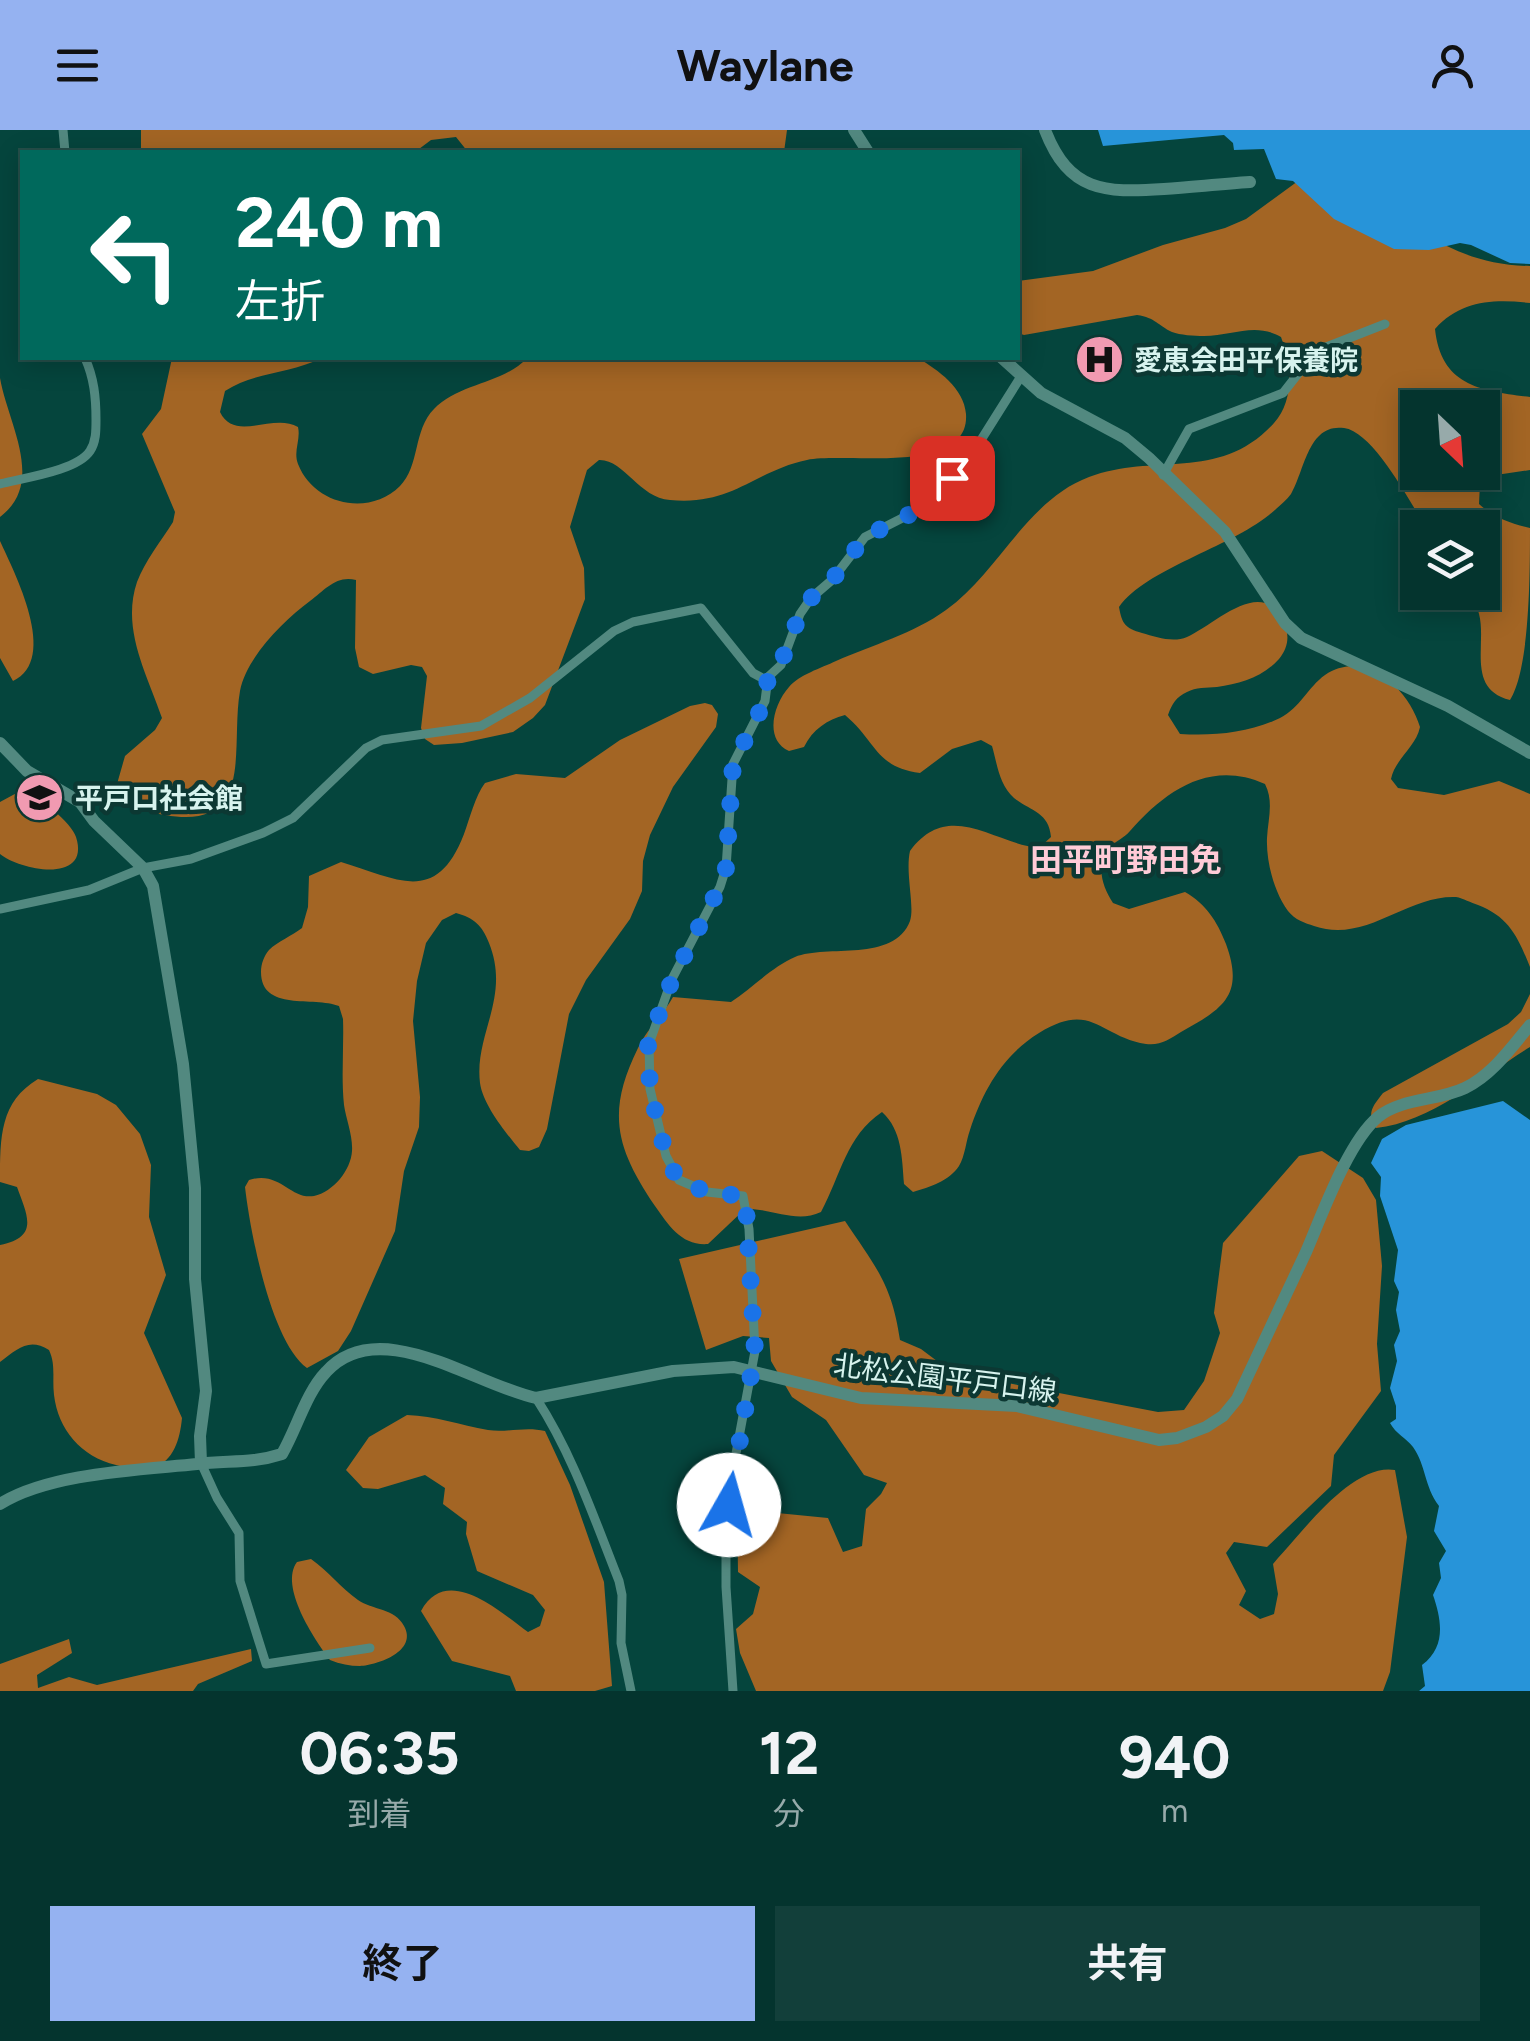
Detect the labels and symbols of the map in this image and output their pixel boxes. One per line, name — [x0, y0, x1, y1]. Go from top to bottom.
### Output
hospital icon: 愛恵会田平保養院 — [1073, 334, 1125, 386]
place label: 愛恵会田平保養院 — [1134, 343, 1358, 377]
north arrow — [1400, 390, 1500, 490]
pin — [910, 436, 995, 521]
school or university icon: 平戸口社会館 — [14, 772, 66, 824]
place label: 平戸口社会館 — [75, 781, 243, 815]
district label: 田平町野田免 — [1030, 841, 1222, 879]
street label: 北松公園平戸口線 — [832, 1347, 1058, 1409]
position arrow — [677, 1453, 781, 1557]

